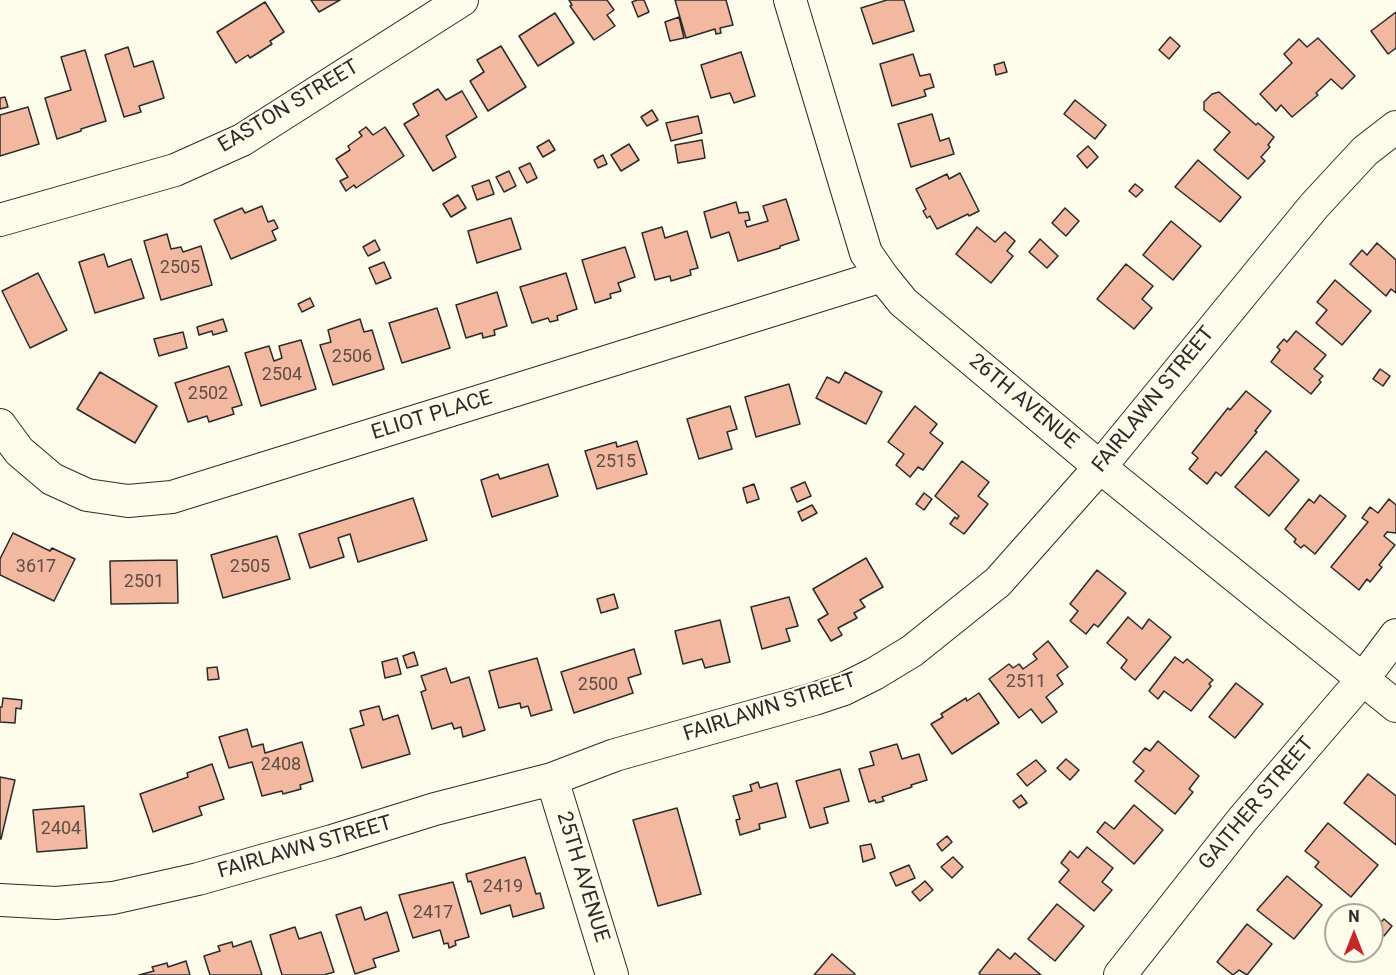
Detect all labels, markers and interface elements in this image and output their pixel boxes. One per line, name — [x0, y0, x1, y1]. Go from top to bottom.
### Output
street label: EASTON STREET — [214, 55, 364, 159]
house number: 2505 — [160, 257, 200, 279]
street label: FAIRLAWN STREET — [1088, 322, 1220, 478]
house number: 2506 — [332, 346, 372, 368]
street label: 26TH AVENUE — [963, 349, 1083, 455]
house number: 2504 — [262, 364, 302, 386]
house number: 2502 — [188, 383, 228, 405]
street label: ELIOT PLACE — [369, 386, 495, 446]
house number: 2515 — [596, 451, 636, 473]
house number: 3617 — [16, 556, 56, 578]
house number: 2505 — [230, 556, 270, 578]
house number: 2501 — [124, 571, 164, 593]
street label: FAIRLAWN STREET — [680, 668, 860, 748]
house number: 2511 — [1006, 671, 1046, 693]
house number: 2500 — [578, 674, 618, 696]
street label: GAITHER STREET — [1194, 732, 1320, 876]
house number: 2408 — [261, 754, 301, 776]
street label: 25TH AVENUE — [550, 809, 614, 945]
street label: FAIRLAWN STREET — [215, 811, 395, 885]
house number: 2404 — [41, 818, 81, 840]
house number: 2419 — [483, 876, 523, 898]
house number: 2417 — [413, 902, 453, 924]
north arrow — [1324, 903, 1384, 963]
text: N — [1348, 907, 1360, 926]

